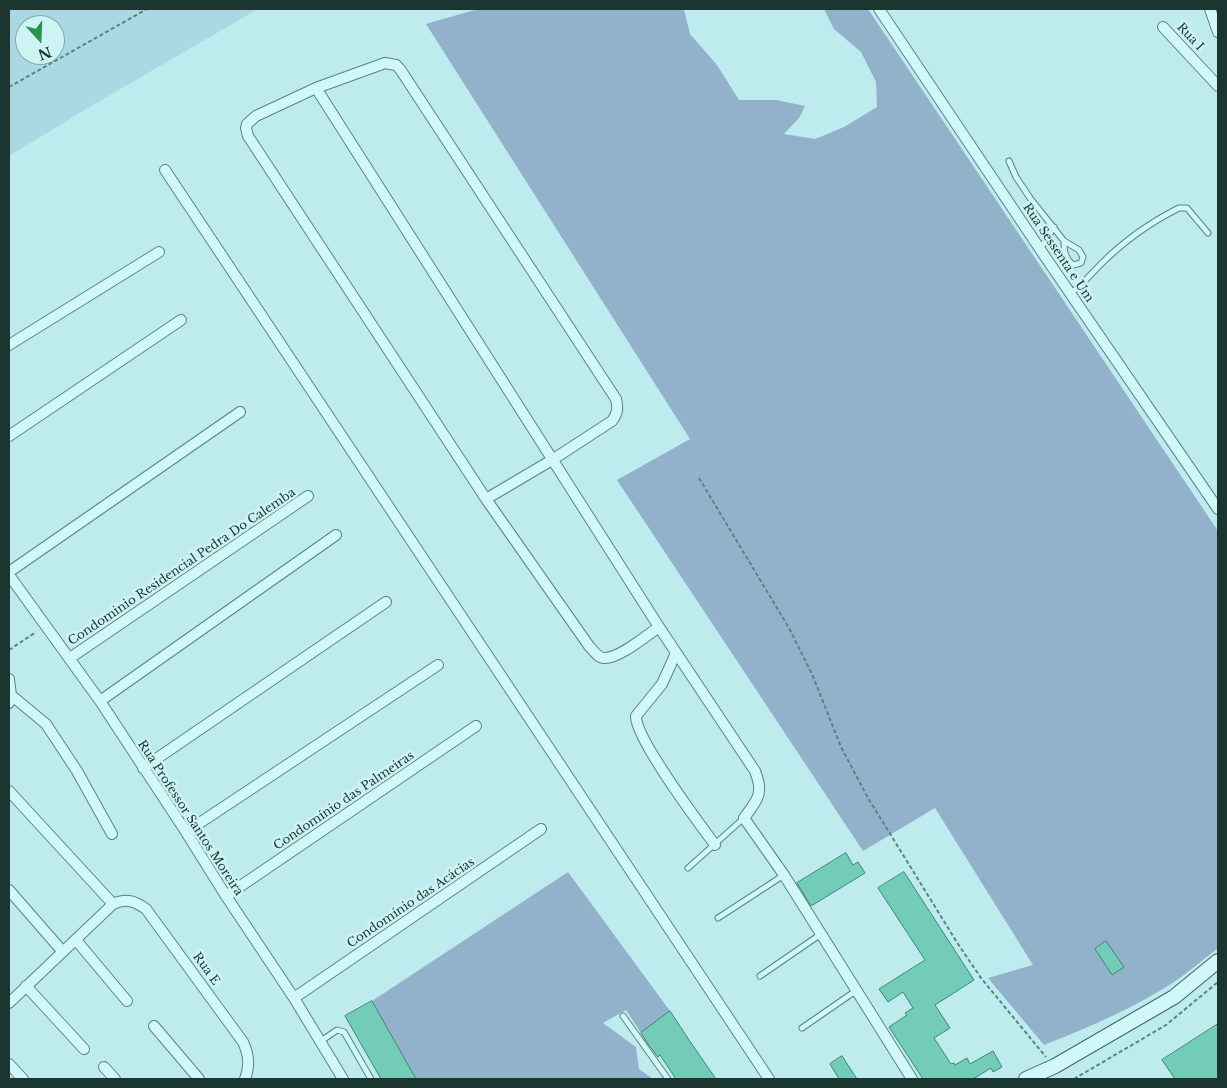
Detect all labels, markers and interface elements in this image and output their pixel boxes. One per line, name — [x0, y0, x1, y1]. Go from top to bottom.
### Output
north arrow — [15, 15, 65, 65]
street label: Rua I — [1174, 20, 1206, 54]
text: N — [36, 42, 54, 64]
street label: Rua Sessenta e Um — [1020, 201, 1096, 305]
street label: Condominio Residencial Pedra Do Calemba — [66, 485, 298, 649]
street label: Rua Professor Santos Moreira — [134, 738, 246, 898]
street label: Condomínio das Palmeiras — [271, 749, 417, 853]
street label: Condomínio das Acácias — [344, 855, 478, 951]
street label: Rua E — [190, 950, 222, 988]

